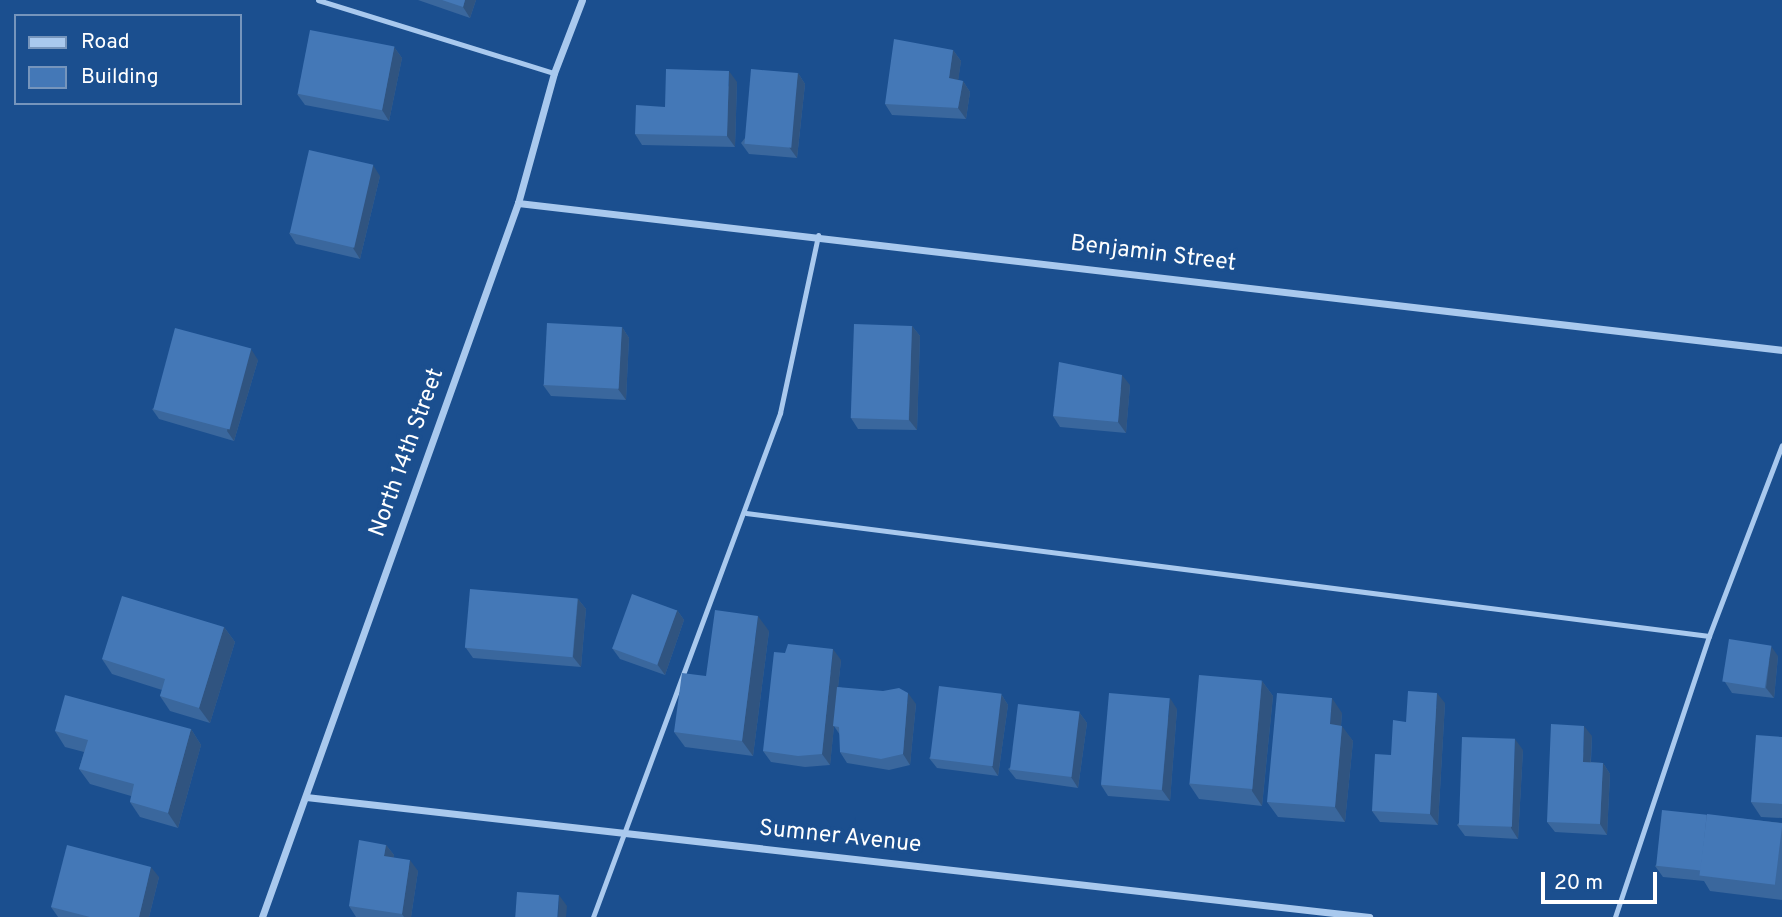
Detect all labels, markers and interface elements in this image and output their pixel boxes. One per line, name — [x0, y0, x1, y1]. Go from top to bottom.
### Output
legend — [14, 14, 242, 105]
text: Road — [81, 29, 130, 56]
text: Building — [81, 64, 159, 91]
street label: Benjamin Street — [1069, 231, 1237, 279]
street label: North 14th Street — [365, 365, 451, 541]
street label: Sumner Avenue — [757, 816, 923, 860]
scale bar — [1544, 858, 1660, 902]
text: 20 m — [1554, 870, 1603, 897]

